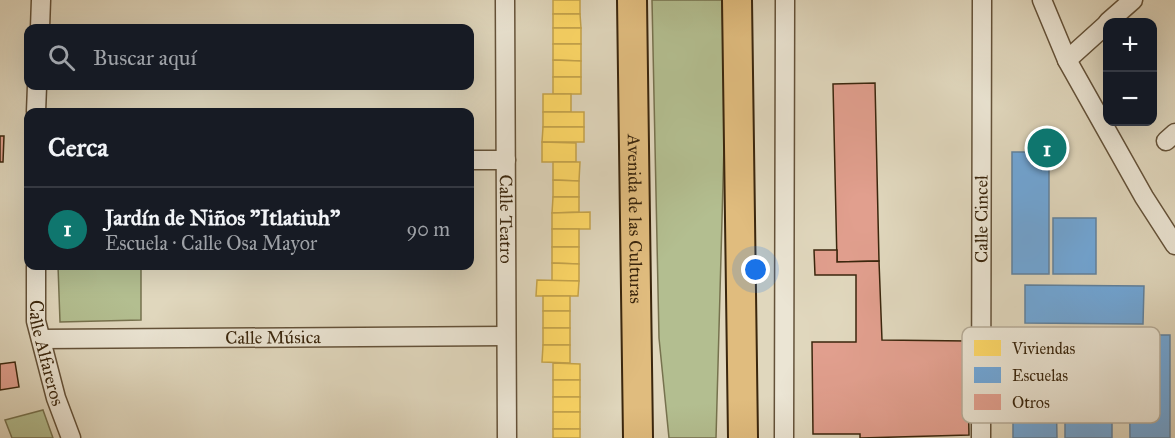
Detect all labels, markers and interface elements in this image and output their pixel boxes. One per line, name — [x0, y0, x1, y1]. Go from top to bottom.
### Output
map controls — [1103, 18, 1157, 126]
button: + — [1103, 18, 1157, 72]
search box — [24, 24, 474, 90]
icon: search — [45, 41, 78, 74]
text: Buscar aquí — [93, 44, 196, 71]
button: − — [1103, 72, 1157, 126]
pin: 1 — [1028, 126, 1066, 170]
text: Cerca — [48, 131, 108, 163]
street label: Avenida de las Culturas — [623, 133, 647, 304]
street label: Calle Teatro — [495, 174, 517, 264]
street label: Calle Cincel — [970, 175, 993, 263]
text: Jardín de Niños "Itlatiuh" — [105, 204, 340, 231]
text: 1 — [64, 217, 71, 241]
text: 90 m — [407, 217, 450, 241]
text: Escuela · Calle Osa Mayor — [105, 231, 317, 255]
your location — [741, 255, 770, 284]
street label: Calle Alfareros — [25, 300, 69, 409]
street label: Calle Música — [225, 326, 321, 349]
legend — [962, 327, 1160, 423]
text: Viviendas — [1011, 339, 1076, 358]
text: Escuelas — [1012, 366, 1068, 385]
text: Otros — [1012, 393, 1050, 412]

